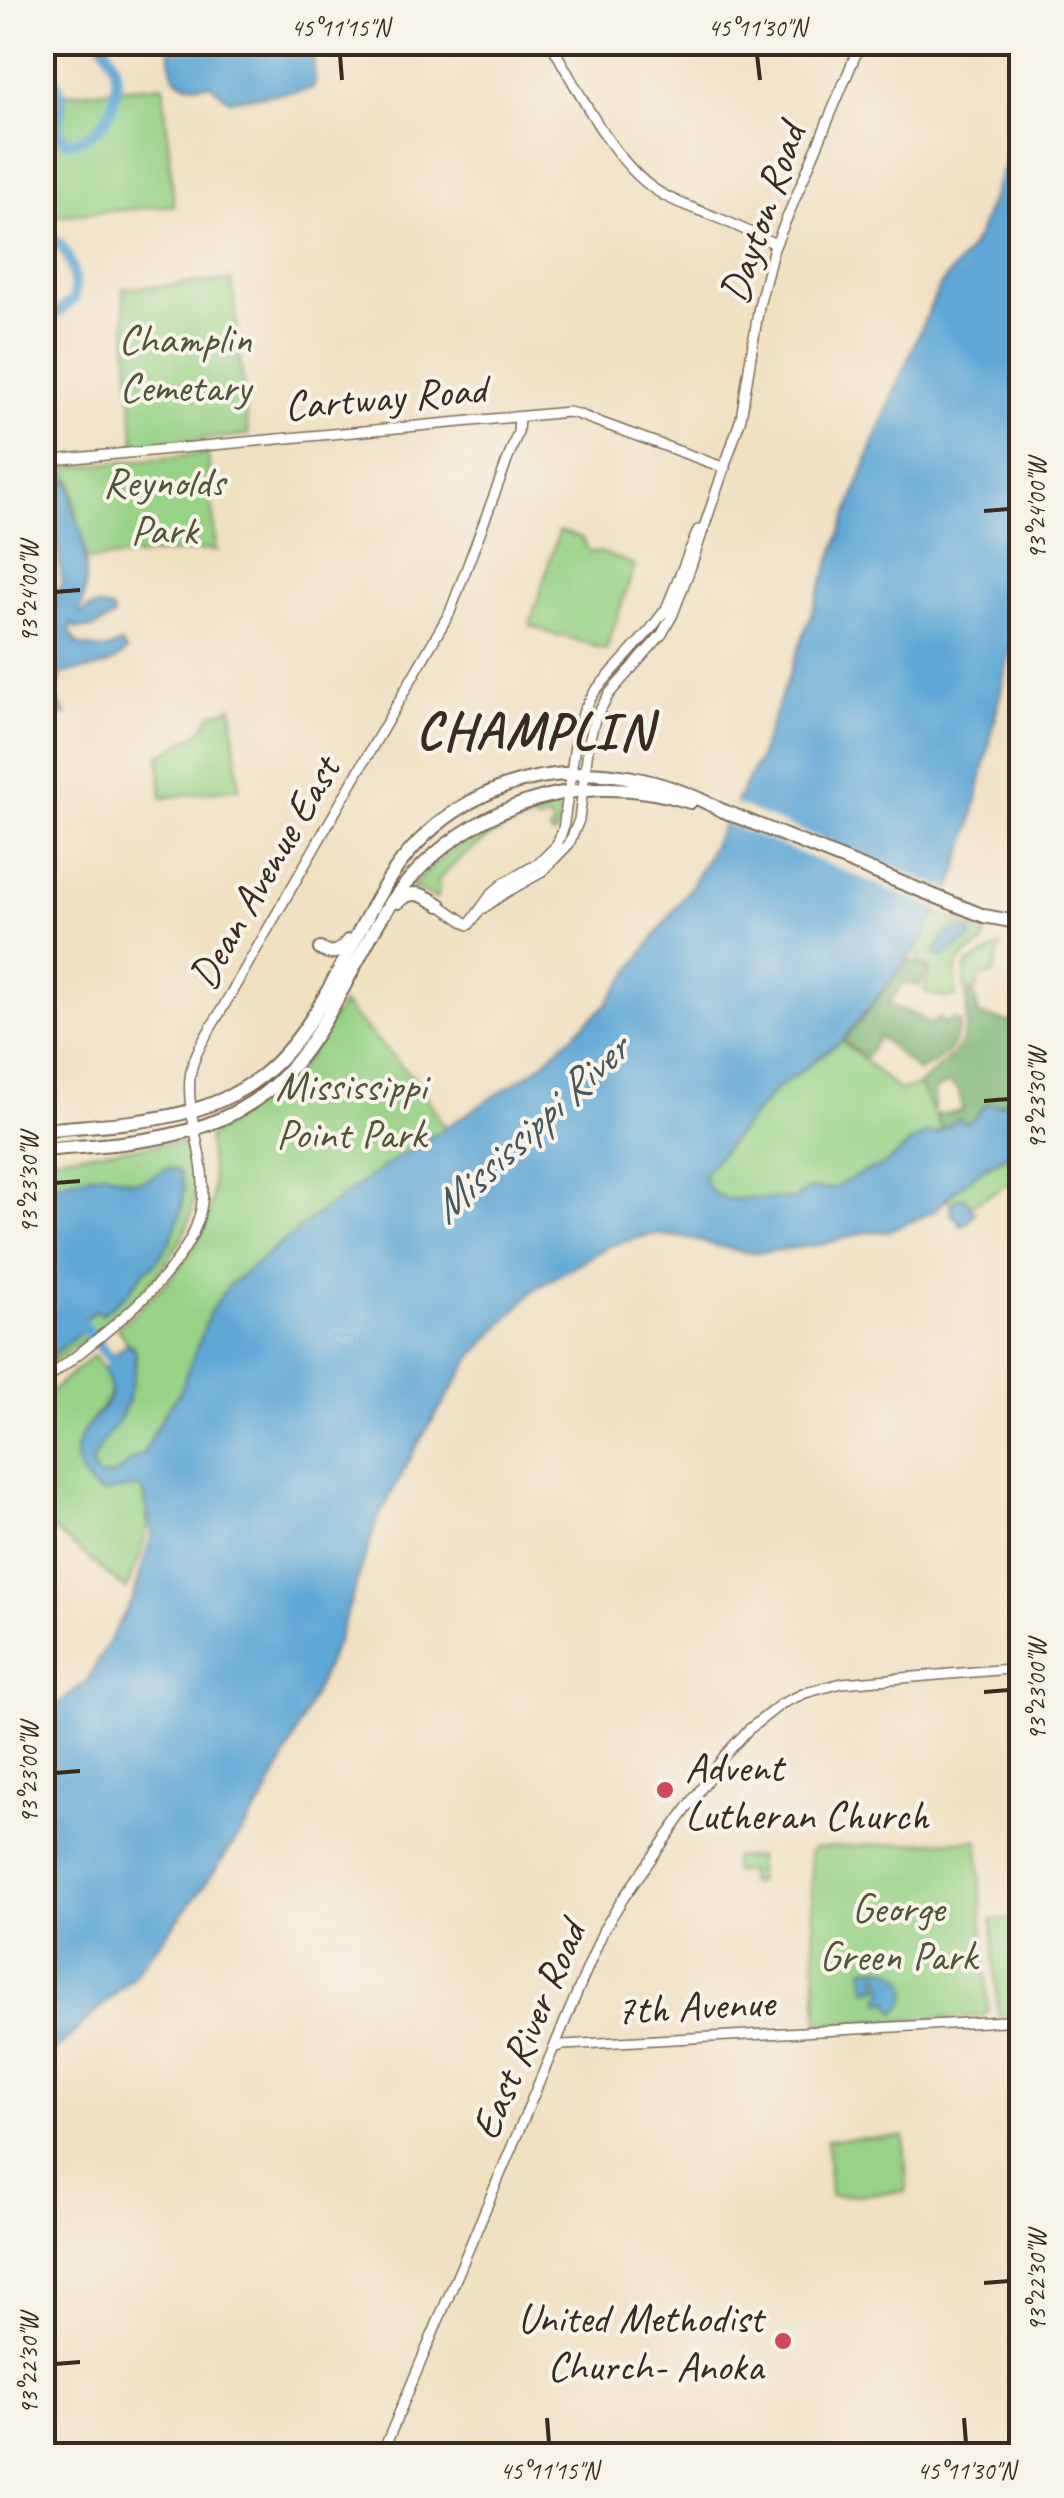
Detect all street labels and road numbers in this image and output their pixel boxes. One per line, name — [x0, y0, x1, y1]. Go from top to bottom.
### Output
street label: Dayton Road — [707, 111, 820, 310]
street label: Cartway Road — [282, 362, 495, 433]
street label: Dean Avenue East — [177, 744, 354, 998]
street label: East River Road — [459, 1908, 600, 2147]
street label: 7th Avenue — [614, 1976, 778, 2037]

